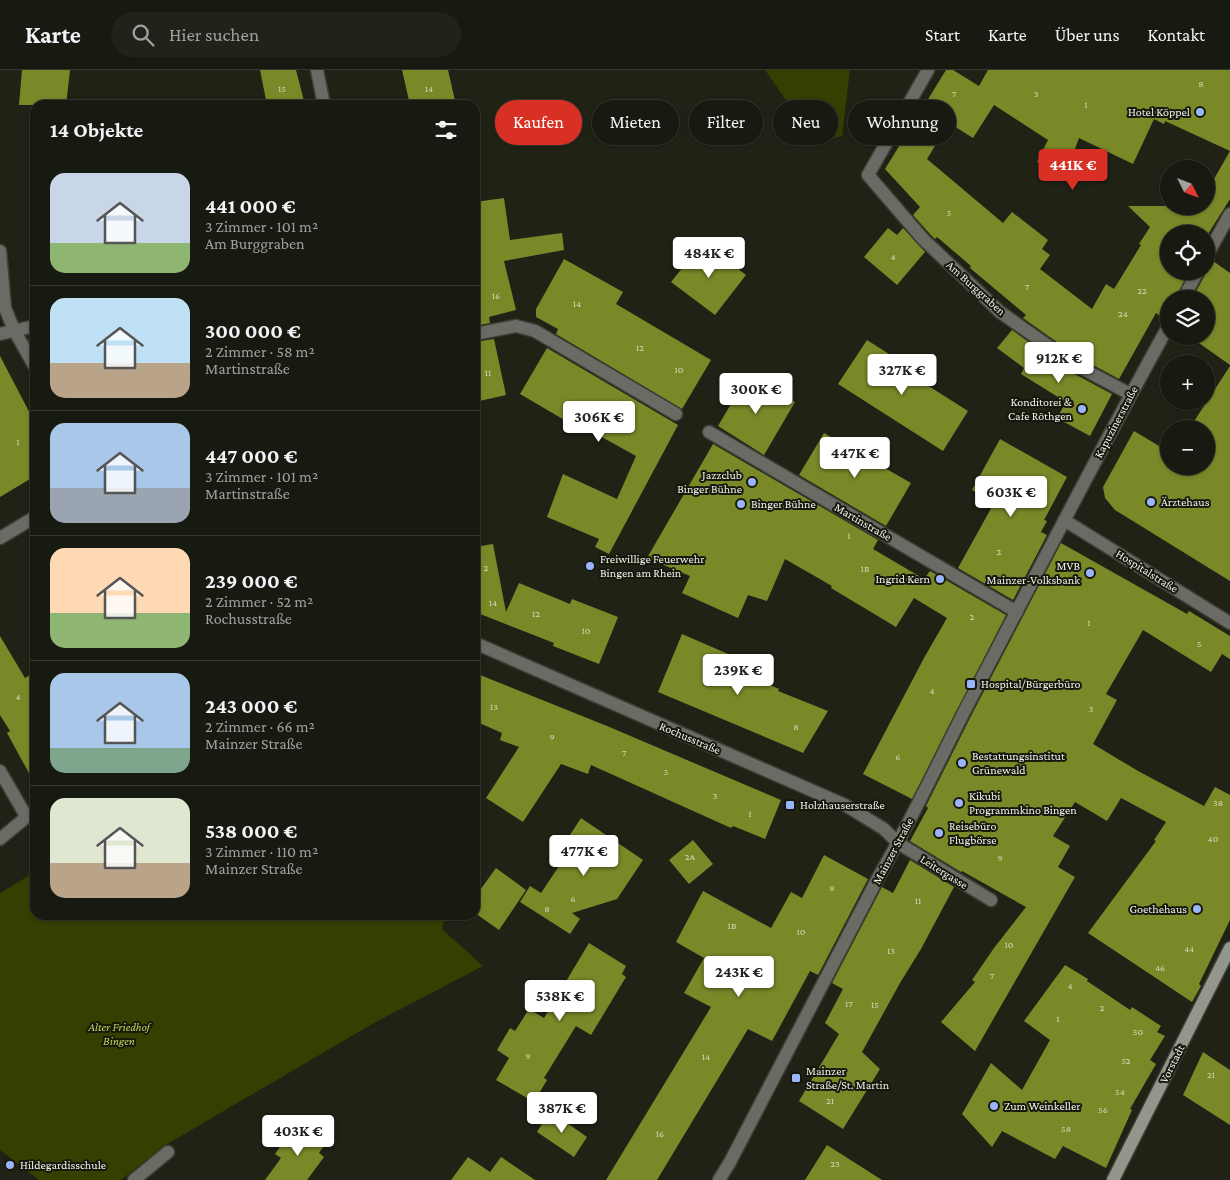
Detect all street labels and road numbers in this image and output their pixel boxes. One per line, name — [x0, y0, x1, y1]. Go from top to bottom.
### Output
street label: Am Burggraben — [944, 258, 1009, 319]
street label: Kapuzinerstraße — [1091, 384, 1141, 460]
street label: Martinstraße — [832, 500, 894, 544]
street label: Hospitalstraße — [1113, 546, 1181, 596]
street label: Rochusstraße — [657, 719, 723, 757]
street label: Mainzer Straße — [870, 815, 916, 887]
street label: Leitergasse — [918, 852, 970, 892]
street label: Vorstadt — [1156, 1042, 1188, 1085]

